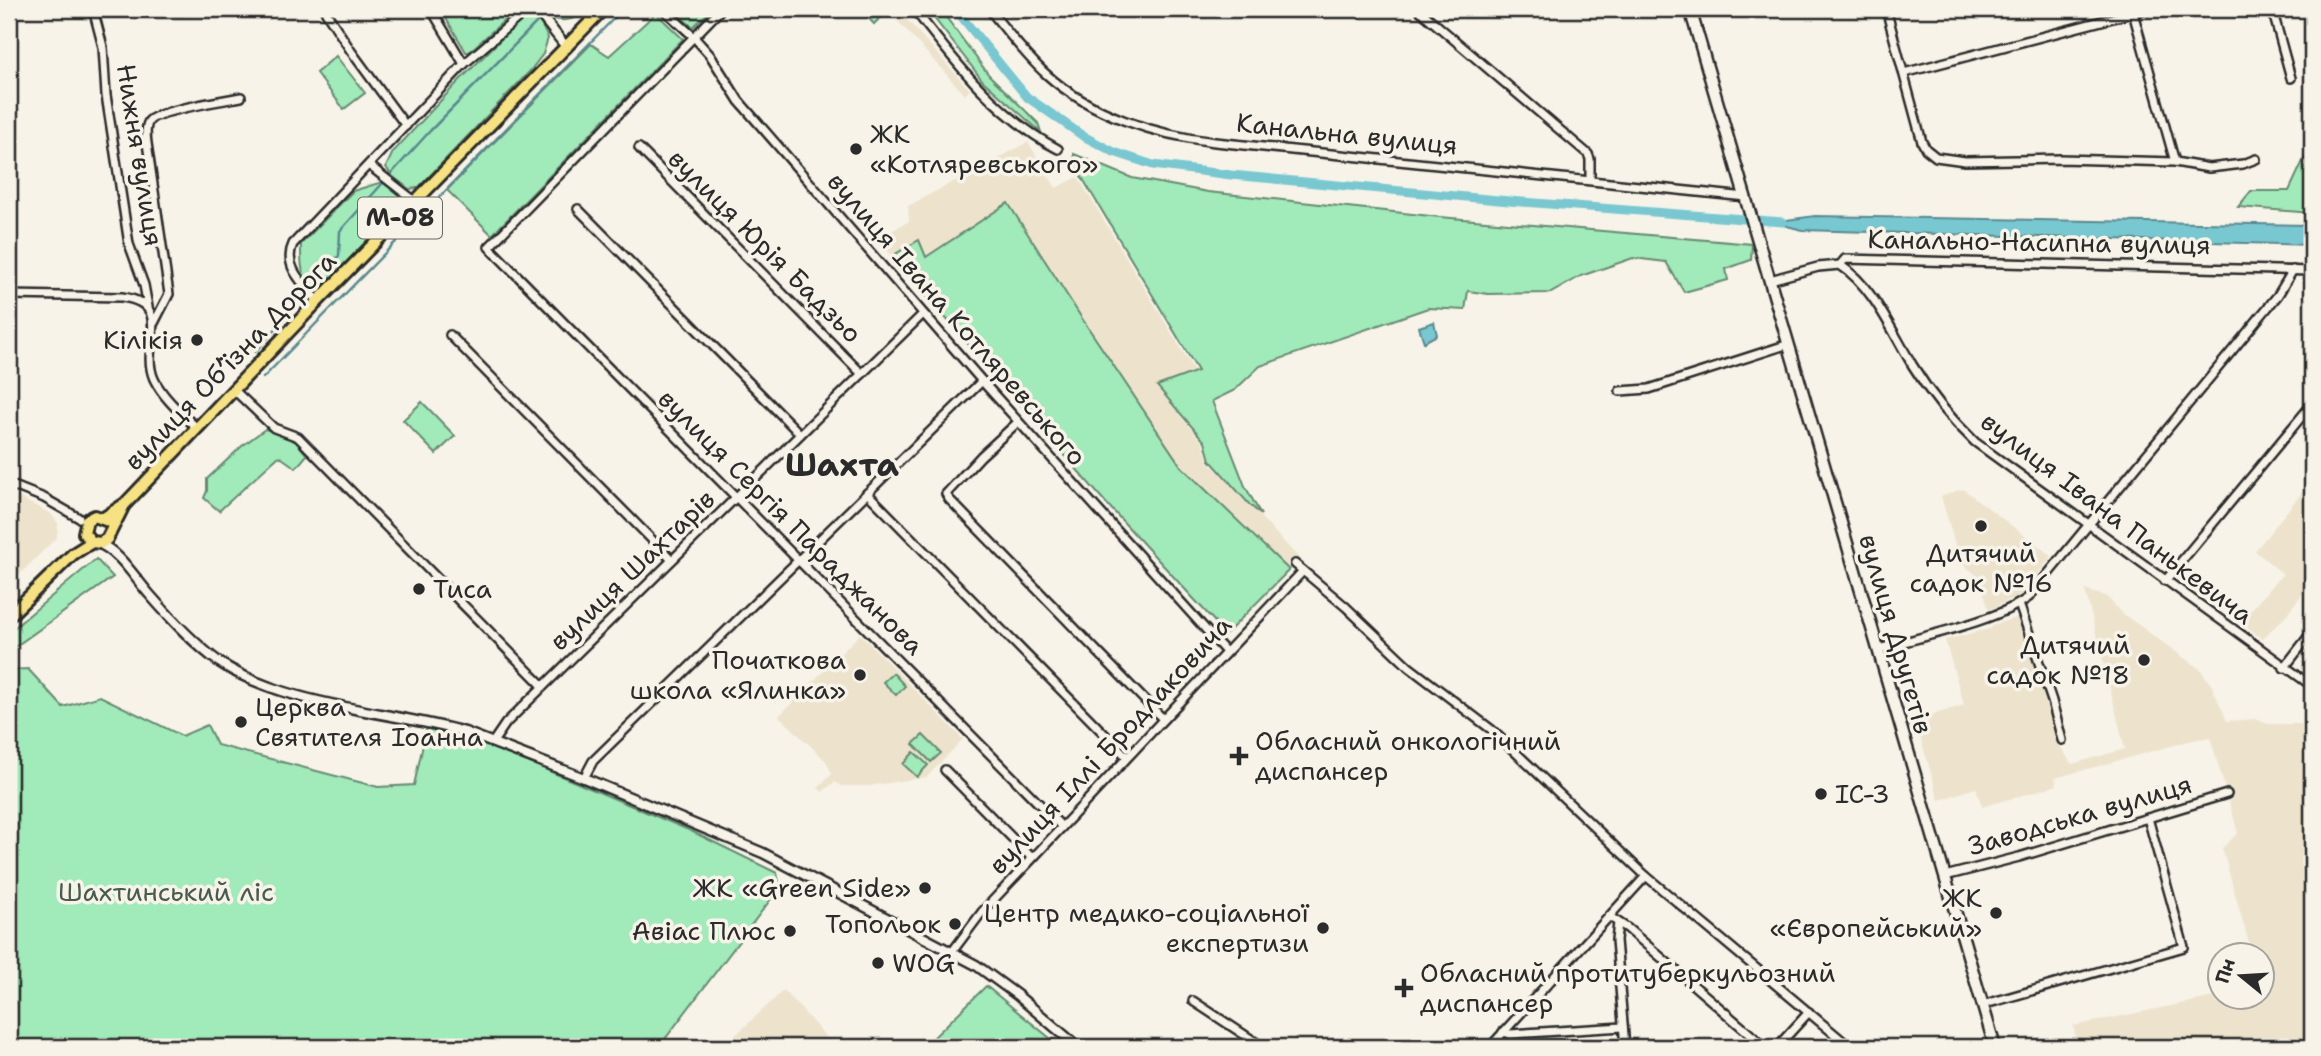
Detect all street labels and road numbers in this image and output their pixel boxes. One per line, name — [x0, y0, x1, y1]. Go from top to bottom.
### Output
street label: Нижня вулиця — [109, 61, 172, 249]
street label: Канальна вулиця — [1235, 104, 1459, 163]
street label: вулиця Юрія Бадзьо — [661, 141, 870, 350]
street label: вулиця Івана Котляревського — [820, 164, 1095, 473]
road number: М-08 — [358, 198, 442, 238]
street label: Канально-Насипна вулиця — [1867, 221, 2211, 262]
street label: вулиця Обʼїзна Дорога — [116, 244, 344, 478]
street label: вулиця Сергія Параджанова — [651, 381, 932, 662]
street label: вулиця Івана Панькевича — [1974, 403, 2261, 632]
street label: вулиця Шахтарів — [541, 481, 722, 658]
street label: вулиця Другетів — [1851, 530, 1942, 738]
street label: вулиця Іллі Бродлаковича — [980, 608, 1239, 882]
street label: Заводська вулиця — [1964, 766, 2196, 863]

